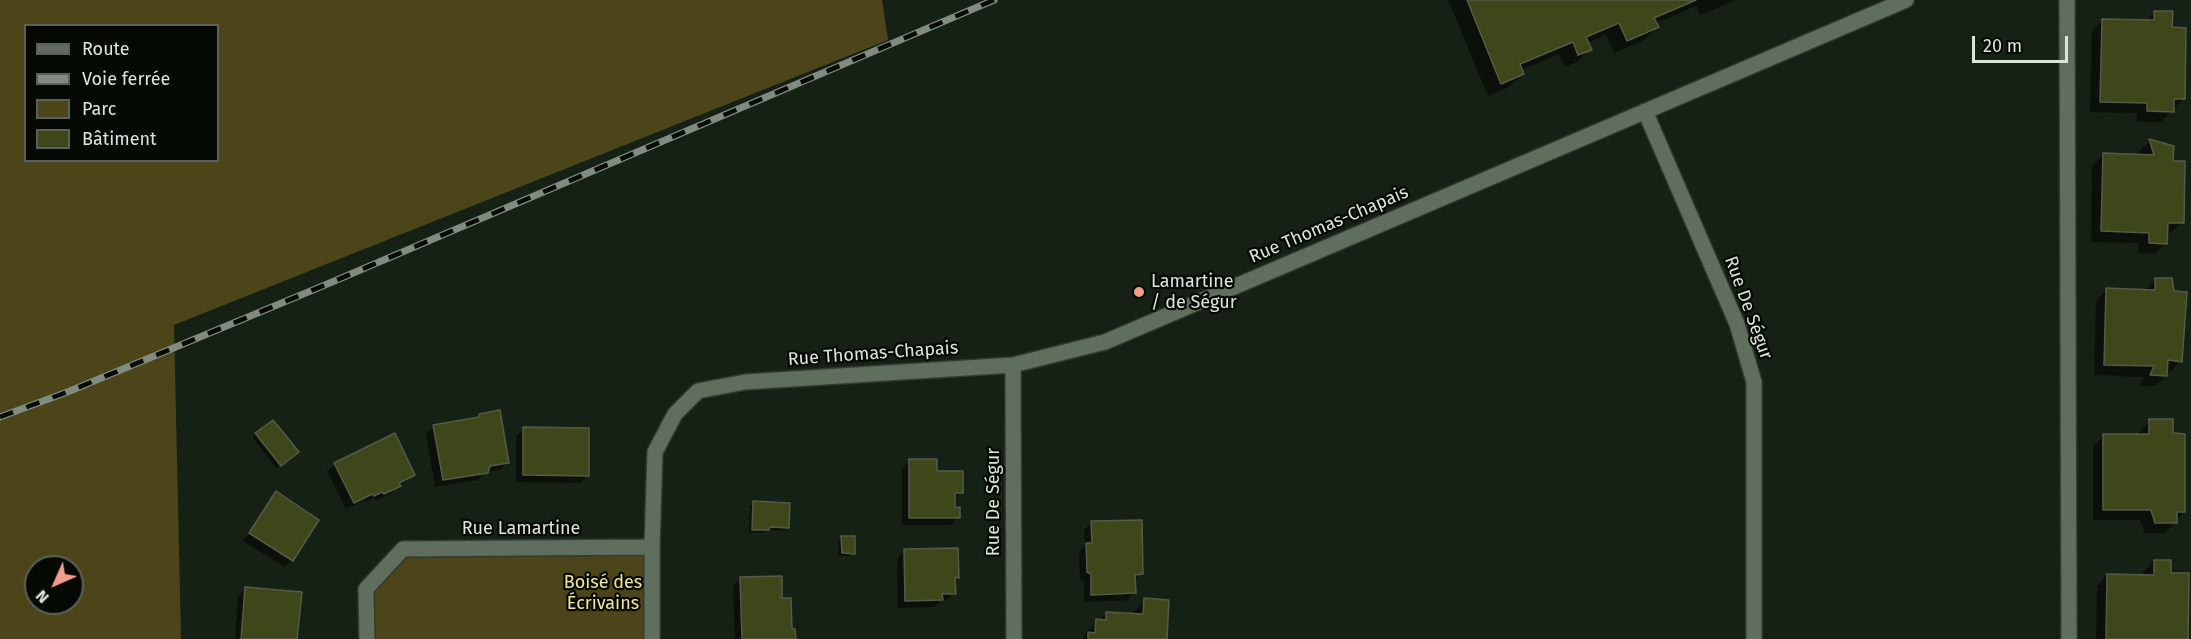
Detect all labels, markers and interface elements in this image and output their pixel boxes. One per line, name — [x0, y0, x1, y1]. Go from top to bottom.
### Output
legend — [24, 24, 219, 162]
scale bar — [1975, 24, 2071, 62]
text: 20 m — [1983, 35, 2022, 57]
text: Route — [82, 38, 130, 60]
text: Voie ferrée — [82, 68, 170, 90]
text: Parc — [82, 98, 116, 120]
text: Bâtiment — [82, 128, 157, 150]
street label: Rue Thomas-Chapais — [1246, 182, 1412, 268]
street label: Rue De Ségur — [1719, 253, 1777, 363]
place label: Lamartine / de Ségur — [1151, 271, 1237, 314]
marker: Lamartine / de Ségur — [1132, 285, 1146, 299]
street label: Rue Thomas-Chapais — [787, 337, 959, 371]
street label: Rue De Ségur — [983, 448, 1005, 556]
street label: Rue Lamartine — [462, 518, 580, 540]
north arrow — [24, 555, 84, 615]
park label: Boisé des Écrivains — [564, 572, 642, 614]
text: N — [32, 586, 53, 607]

